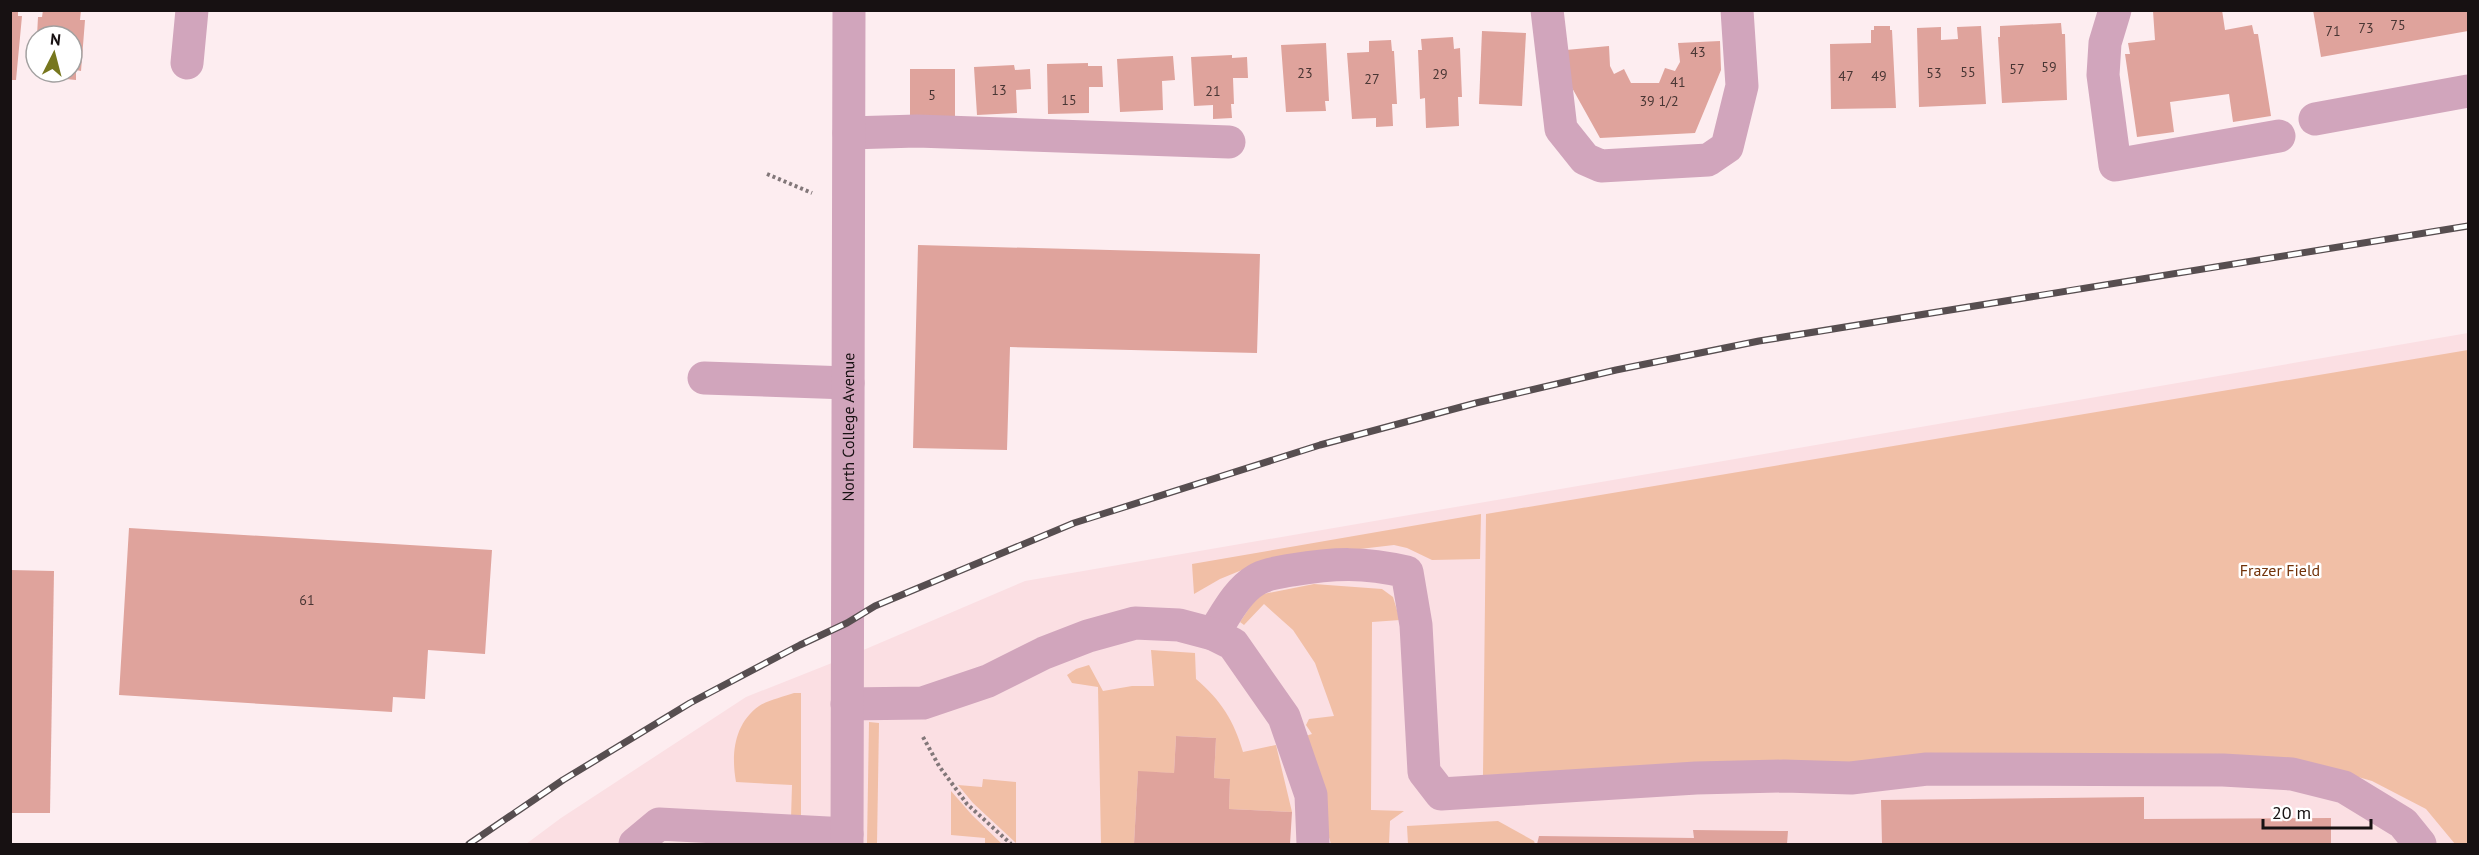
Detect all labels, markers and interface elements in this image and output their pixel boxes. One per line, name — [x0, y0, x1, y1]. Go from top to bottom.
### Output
house number: 75 — [2390, 16, 2406, 34]
house number: 73 — [2358, 19, 2374, 37]
house number: 71 — [2325, 22, 2341, 40]
north arrow — [24, 24, 84, 84]
text: N — [49, 29, 62, 50]
house number: 43 — [1690, 43, 1706, 61]
house number: 59 — [2041, 58, 2057, 76]
house number: 57 — [2009, 60, 2025, 78]
house number: 55 — [1960, 63, 1976, 81]
house number: 23 — [1297, 64, 1313, 82]
house number: 53 — [1926, 64, 1942, 82]
house number: 29 — [1432, 65, 1448, 83]
house number: 47 — [1838, 67, 1854, 85]
house number: 49 — [1871, 67, 1887, 85]
house number: 27 — [1364, 70, 1380, 88]
house number: 41 — [1670, 73, 1686, 91]
house number: 13 — [991, 81, 1007, 99]
house number: 21 — [1205, 82, 1221, 100]
house number: 5 — [928, 86, 936, 104]
house number: 15 — [1061, 91, 1077, 109]
house number: 39 1/2 — [1639, 92, 1679, 110]
street label: North College Avenue — [838, 353, 858, 501]
park label: Frazer Field — [2240, 560, 2320, 580]
house number: 61 — [299, 591, 315, 609]
scale bar — [2263, 792, 2371, 830]
text: 20 m — [2272, 801, 2311, 824]

